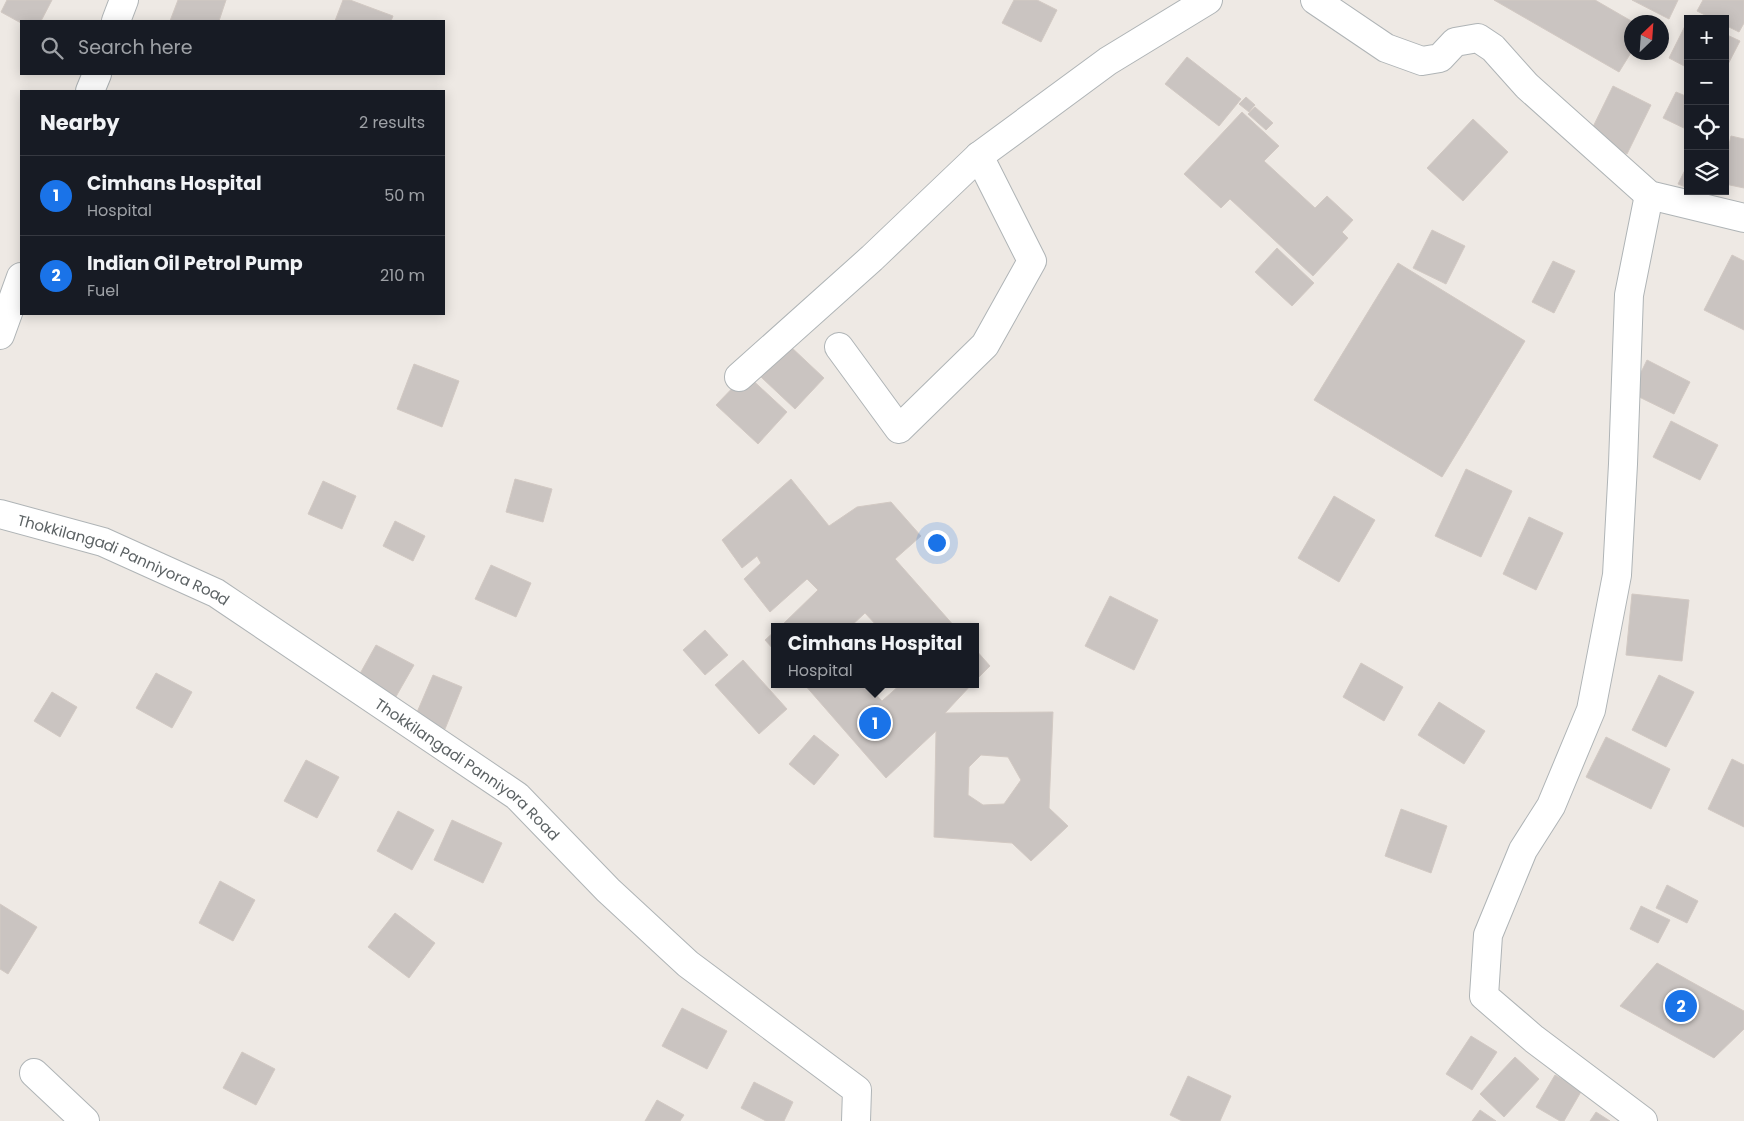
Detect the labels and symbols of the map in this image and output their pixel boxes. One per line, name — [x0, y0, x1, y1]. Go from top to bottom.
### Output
north arrow — [1624, 15, 1669, 60]
street label: Thokkilangadi Panniyora Road — [15, 509, 234, 610]
your location — [924, 530, 950, 556]
street label: Thokkilangadi Panniyora Road — [371, 693, 565, 845]
pin: 1 — [859, 704, 891, 742]
pin: 2 — [1665, 987, 1697, 1025]

